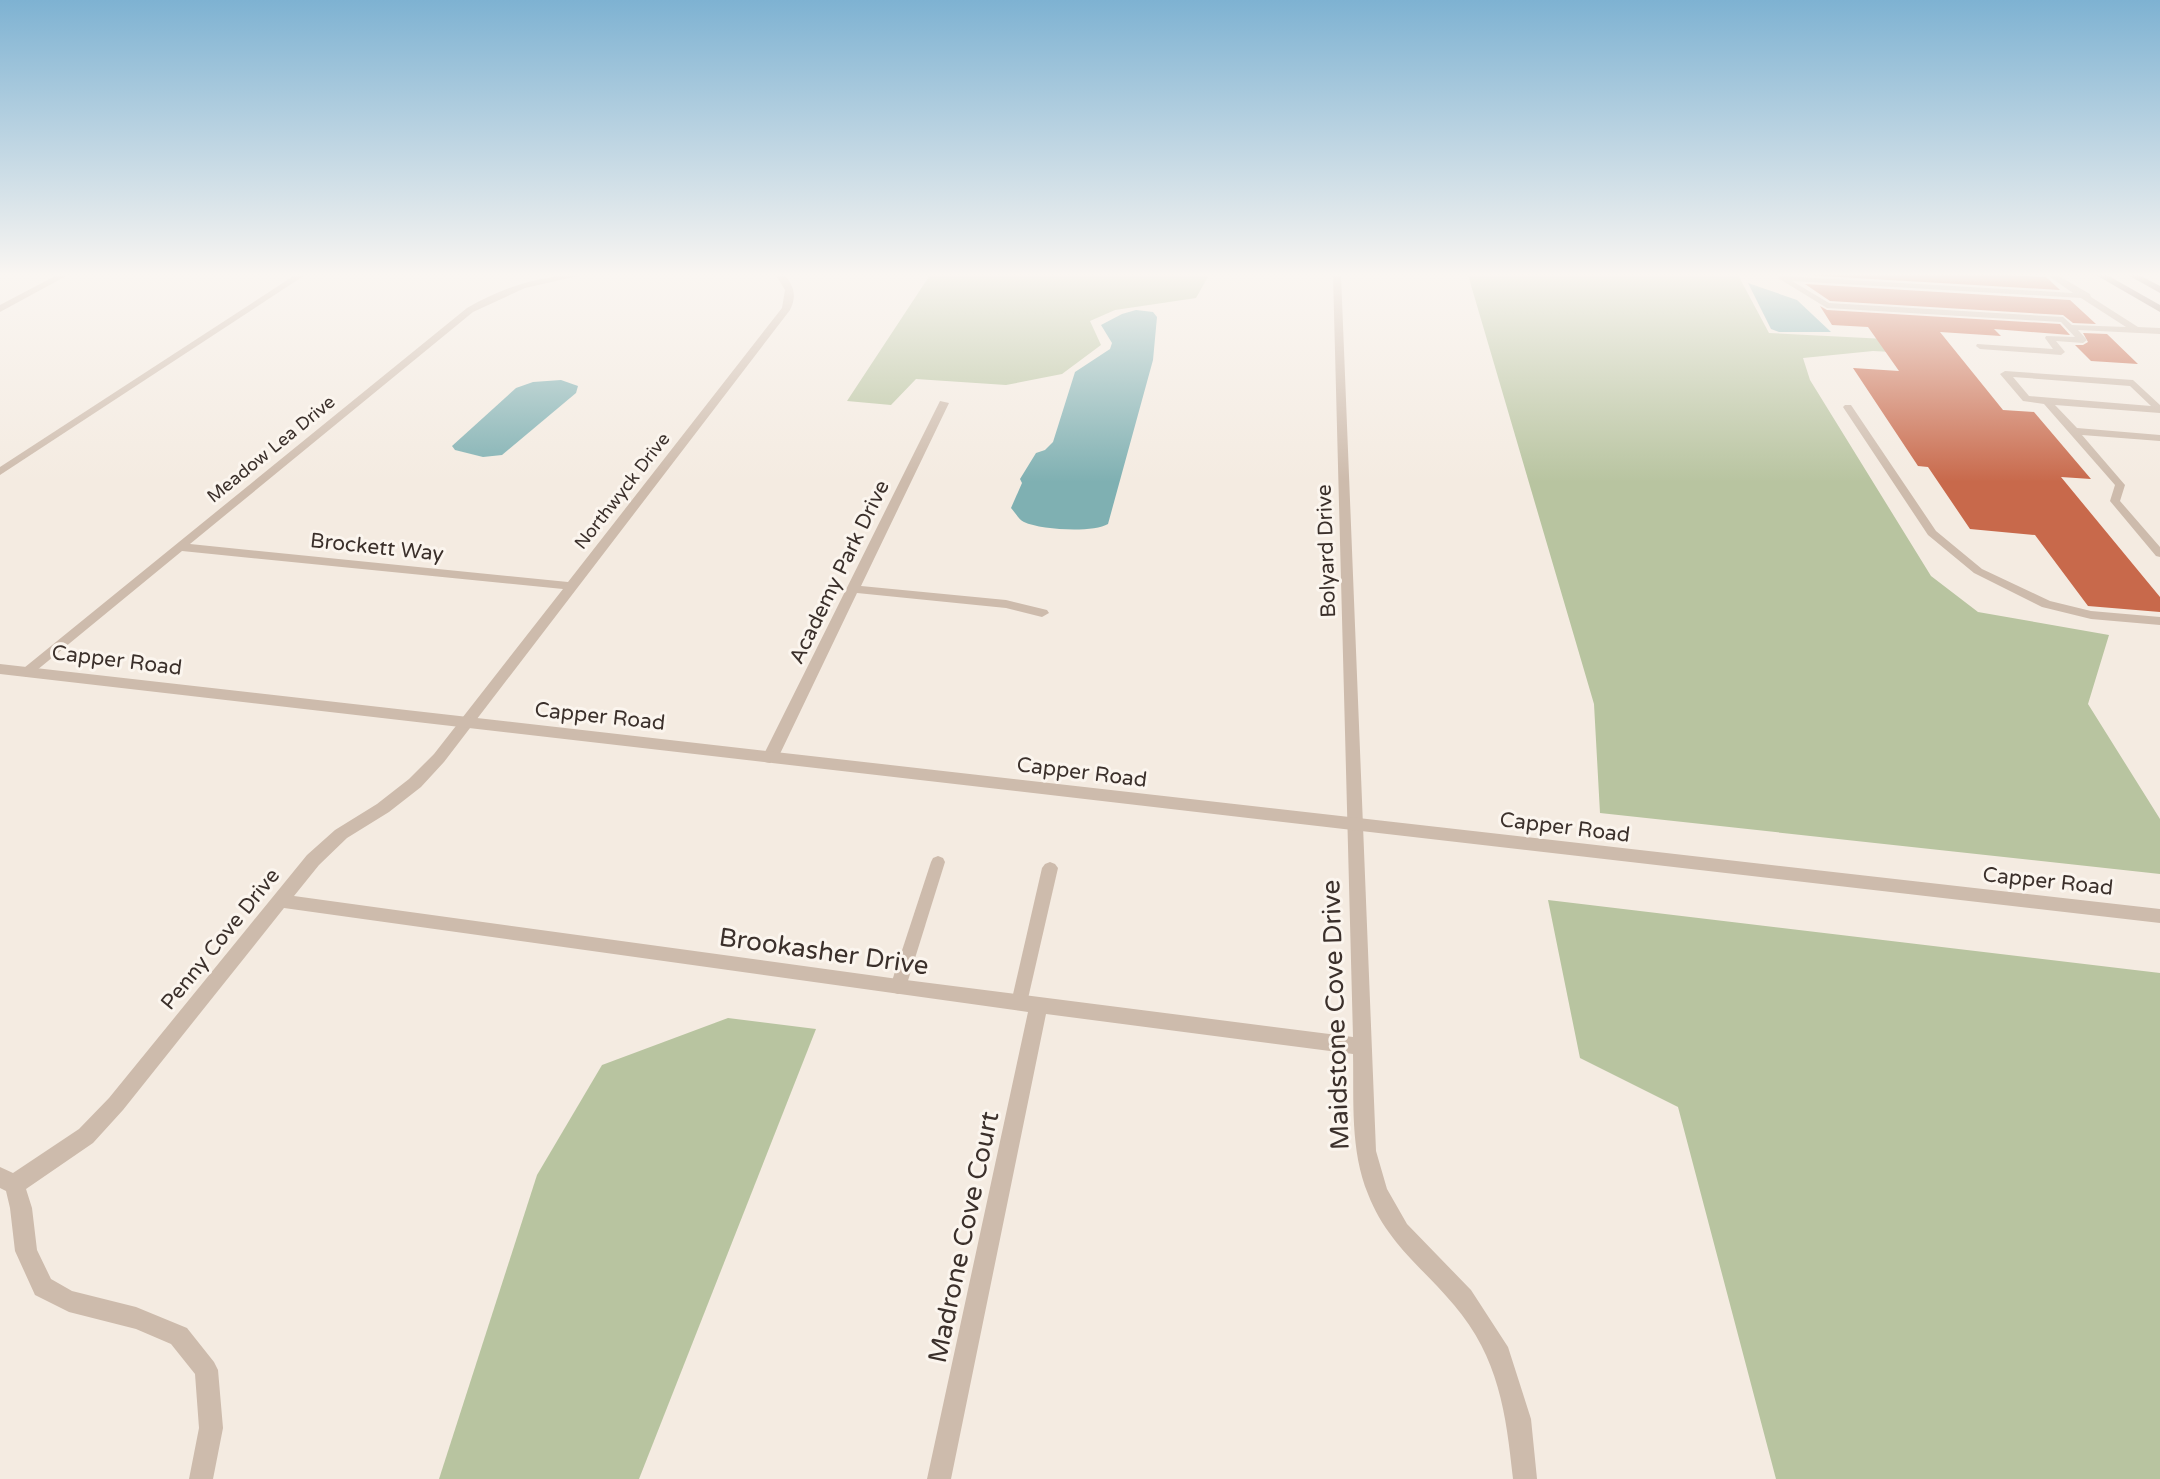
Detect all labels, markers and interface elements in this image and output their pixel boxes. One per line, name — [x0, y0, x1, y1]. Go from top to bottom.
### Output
street label: Meadow Lea Drive — [203, 391, 339, 507]
street label: Northwyck Drive — [570, 428, 674, 554]
street label: Academy Park Drive — [784, 476, 895, 668]
street label: Bolyard Drive — [1312, 484, 1341, 618]
street label: Brockett Way — [309, 528, 445, 567]
street label: Capper Road — [50, 640, 184, 681]
street label: Capper Road — [533, 697, 666, 736]
street label: Capper Road — [1015, 752, 1149, 793]
street label: Capper Road — [1498, 807, 1632, 848]
street label: Capper Road — [1981, 862, 2114, 901]
street label: Penny Cove Drive — [156, 863, 285, 1015]
street label: Maidstone Cove Drive — [1315, 879, 1356, 1151]
street label: Brookasher Drive — [717, 921, 931, 982]
street label: Madrone Cove Court — [922, 1108, 1005, 1366]

